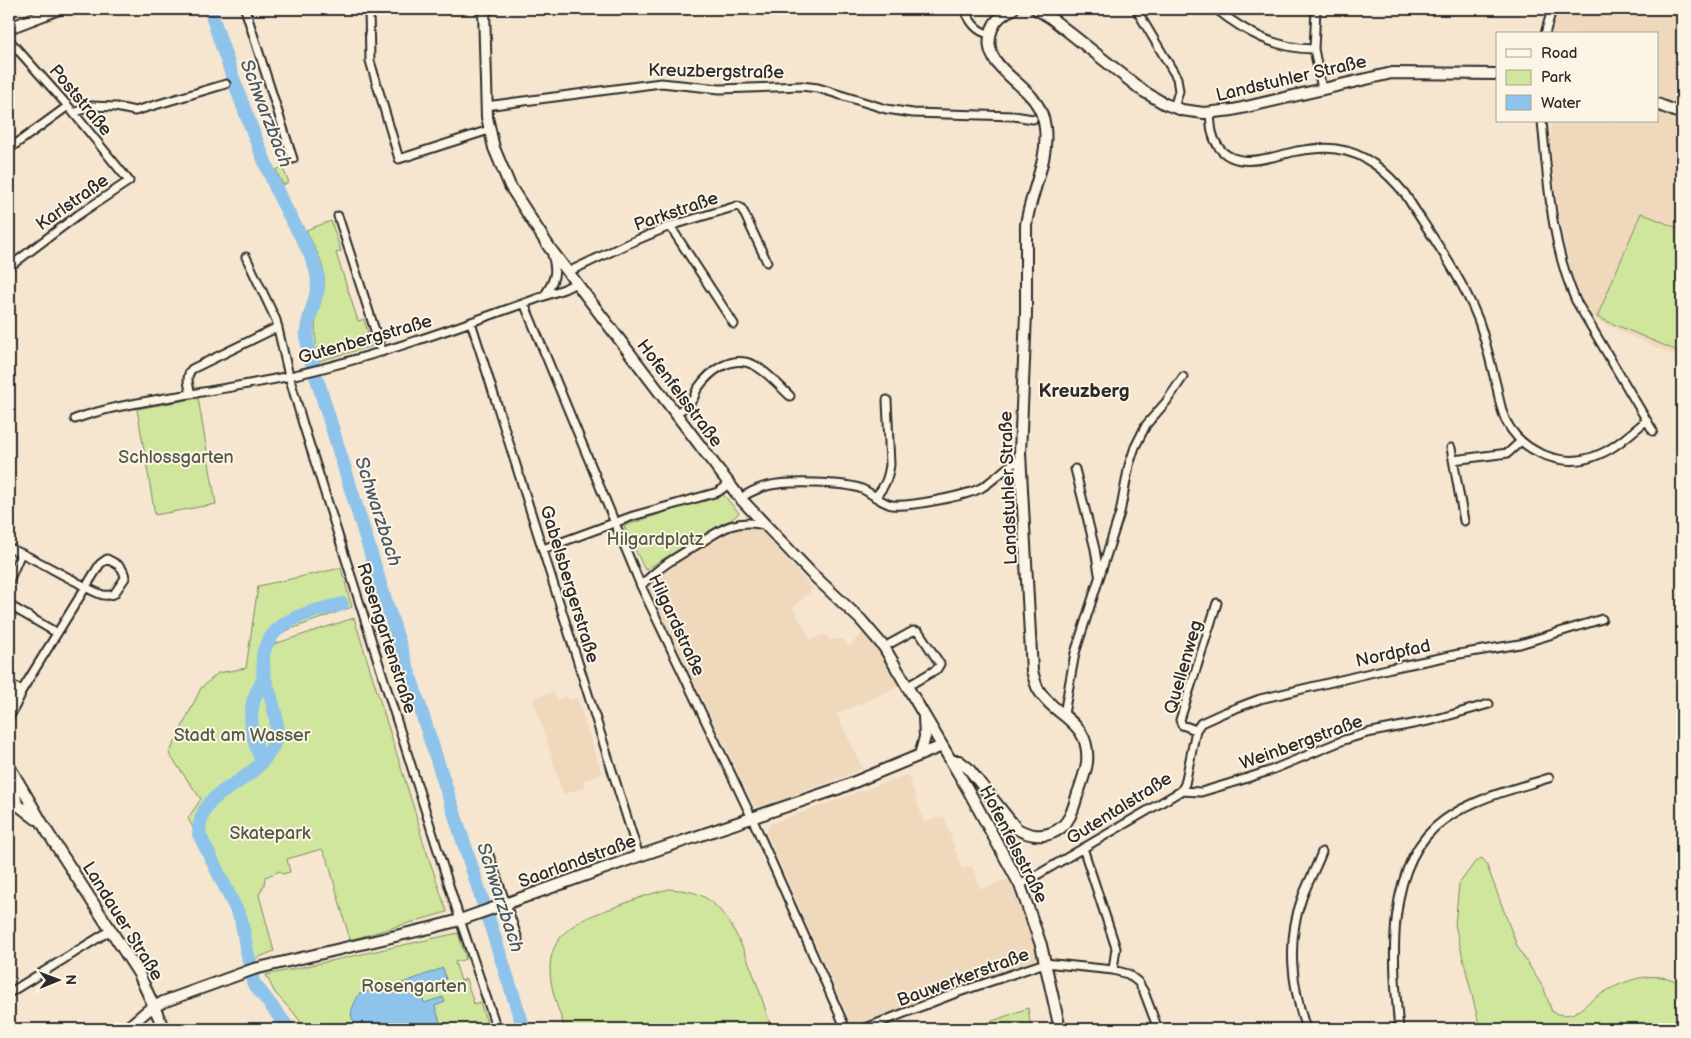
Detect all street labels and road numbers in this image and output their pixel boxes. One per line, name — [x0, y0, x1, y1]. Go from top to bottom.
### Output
street label: Landstuhler Straße — [1214, 51, 1369, 106]
street label: Poststraße — [45, 60, 117, 140]
street label: Kreuzbergstraße — [648, 60, 784, 83]
street label: Karlstraße — [32, 170, 113, 235]
street label: Parkstraße — [631, 187, 721, 236]
street label: Gutenbergstraße — [296, 310, 435, 369]
street label: Hofenfelsstraße — [632, 335, 727, 451]
street label: Landstuhler Straße — [995, 410, 1022, 565]
street label: Gabelsbergerstraße — [536, 503, 604, 666]
street label: Rosengartenstraße — [352, 560, 421, 717]
street label: Hilgardstraße — [644, 571, 709, 680]
street label: Quellenweg — [1160, 618, 1207, 716]
street label: Nordpfad — [1354, 635, 1432, 672]
street label: Weinbergstraße — [1237, 710, 1366, 774]
street label: Gutentalstraße — [1063, 768, 1176, 849]
street label: Hofenfelsstraße — [975, 782, 1052, 907]
street label: Saarlandstraße — [515, 830, 639, 893]
street label: Landauer Straße — [78, 858, 168, 985]
street label: Bauwerkerstraße — [894, 944, 1032, 1011]

